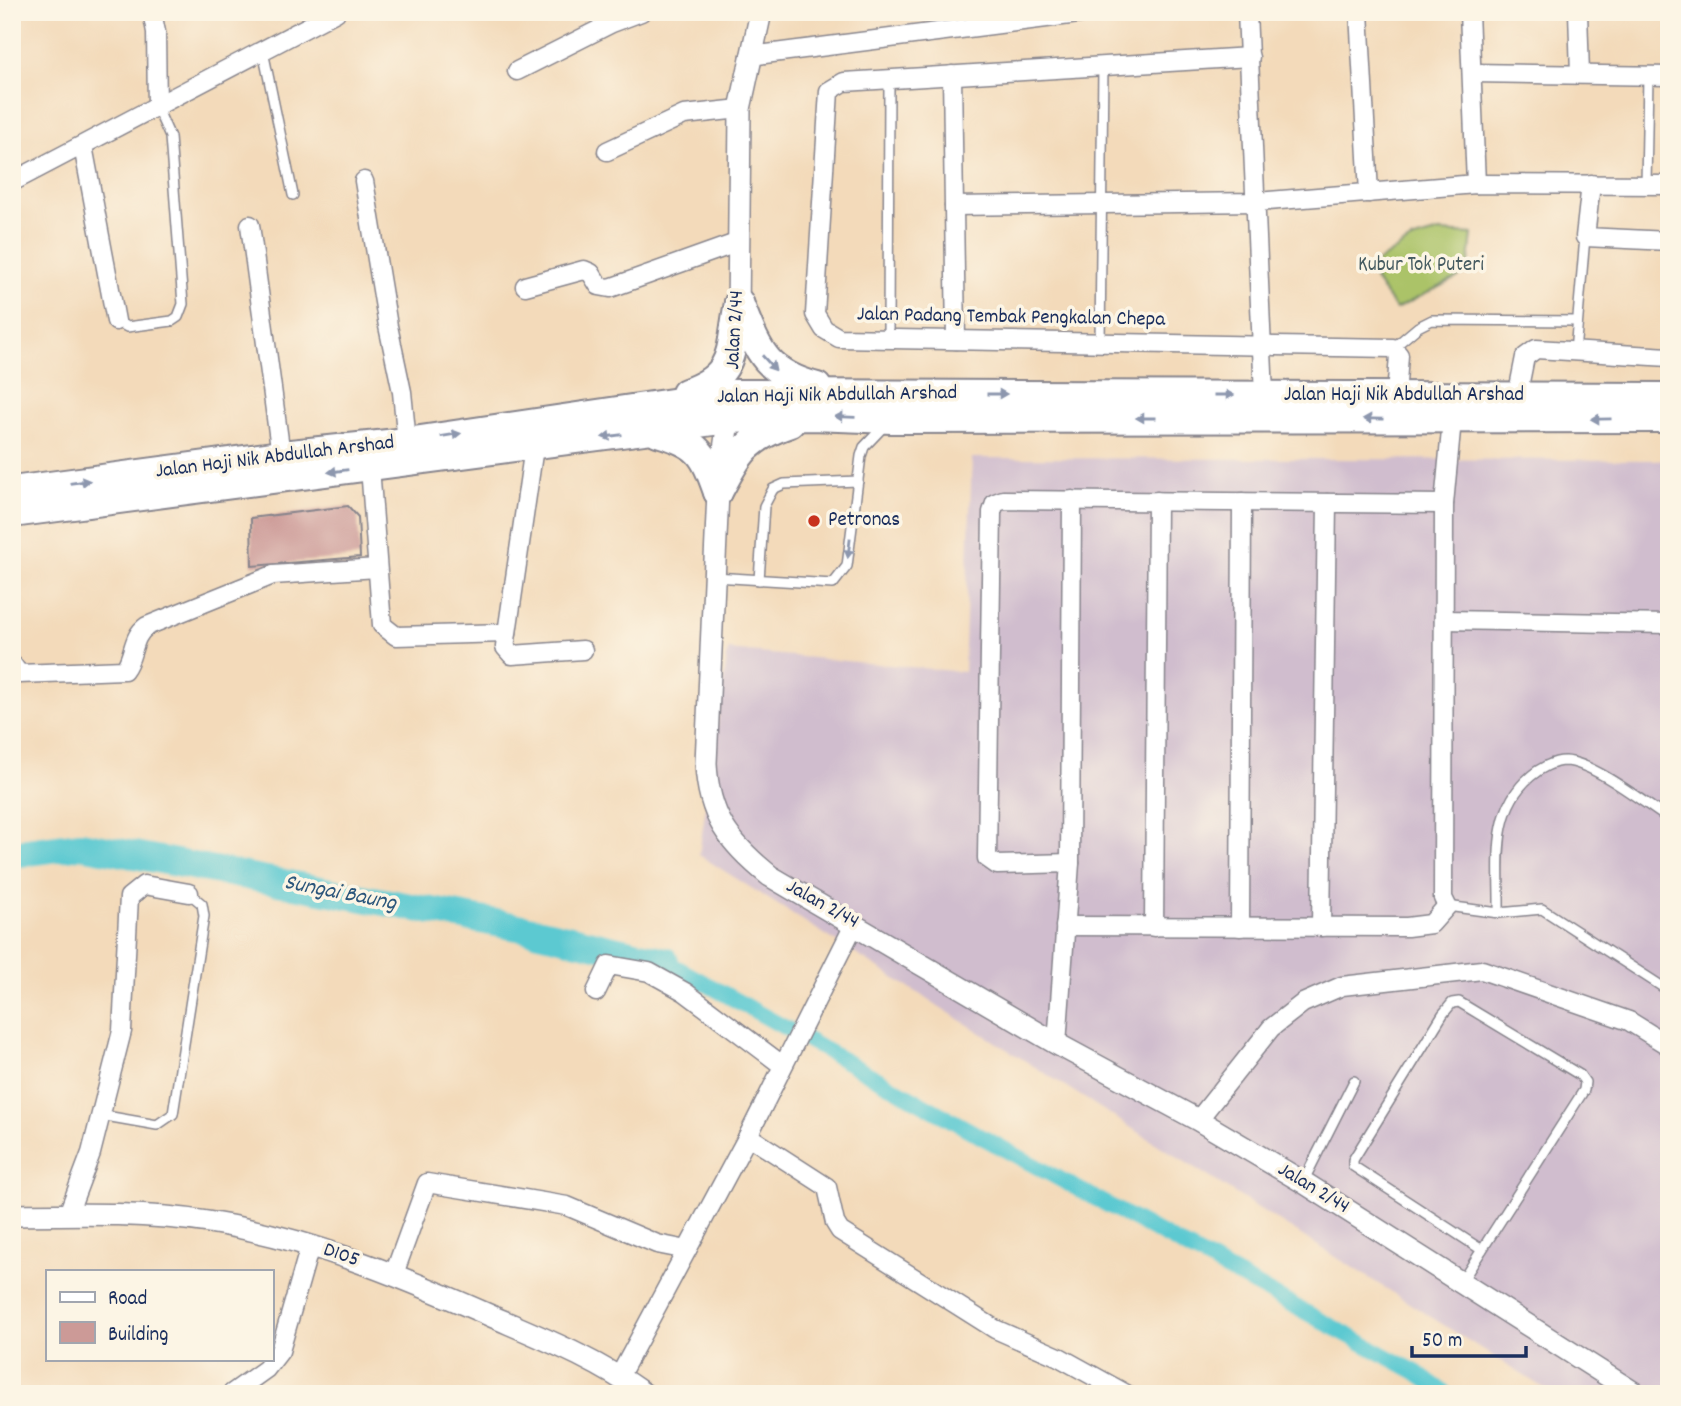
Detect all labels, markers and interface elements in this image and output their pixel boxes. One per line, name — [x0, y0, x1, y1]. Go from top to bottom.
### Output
park label: Kubur Tok Puteri — [1358, 251, 1484, 281]
street label: Jalan 2/44 — [719, 290, 753, 370]
street label: Jalan Padang Tembak Pengkalan Chepa — [857, 300, 1167, 336]
one-way arrow — [761, 354, 777, 372]
street label: Jalan Haji Nik Abdullah Arshad — [717, 379, 957, 413]
street label: Jalan Haji Nik Abdullah Arshad — [1284, 381, 1524, 411]
one-way arrow — [986, 388, 1008, 400]
one-way arrow — [1214, 389, 1236, 401]
one-way arrow — [833, 411, 855, 423]
one-way arrow — [1134, 412, 1156, 424]
one-way arrow — [1362, 413, 1384, 425]
one-way arrow — [1589, 413, 1611, 425]
street label: Jalan Haji Nik Abdullah Arshad — [154, 428, 396, 488]
one-way arrow — [440, 429, 462, 440]
one-way arrow — [601, 430, 623, 441]
one-way arrow — [327, 466, 349, 477]
one-way arrow — [69, 476, 91, 487]
place label: Petronas — [828, 506, 900, 536]
marker: Petronas — [806, 513, 822, 529]
one-way arrow — [844, 537, 855, 559]
water label: Sungai Baung — [281, 867, 400, 921]
street label: Jalan 2/44 — [780, 873, 864, 937]
street label: Jalan 2/44 — [1271, 1156, 1355, 1222]
street label: D105 — [319, 1236, 363, 1276]
legend — [46, 1270, 273, 1360]
text: Road — [108, 1285, 147, 1315]
scale bar — [1412, 1315, 1525, 1359]
text: Building — [108, 1321, 168, 1351]
text: 50 m — [1422, 1327, 1462, 1357]

